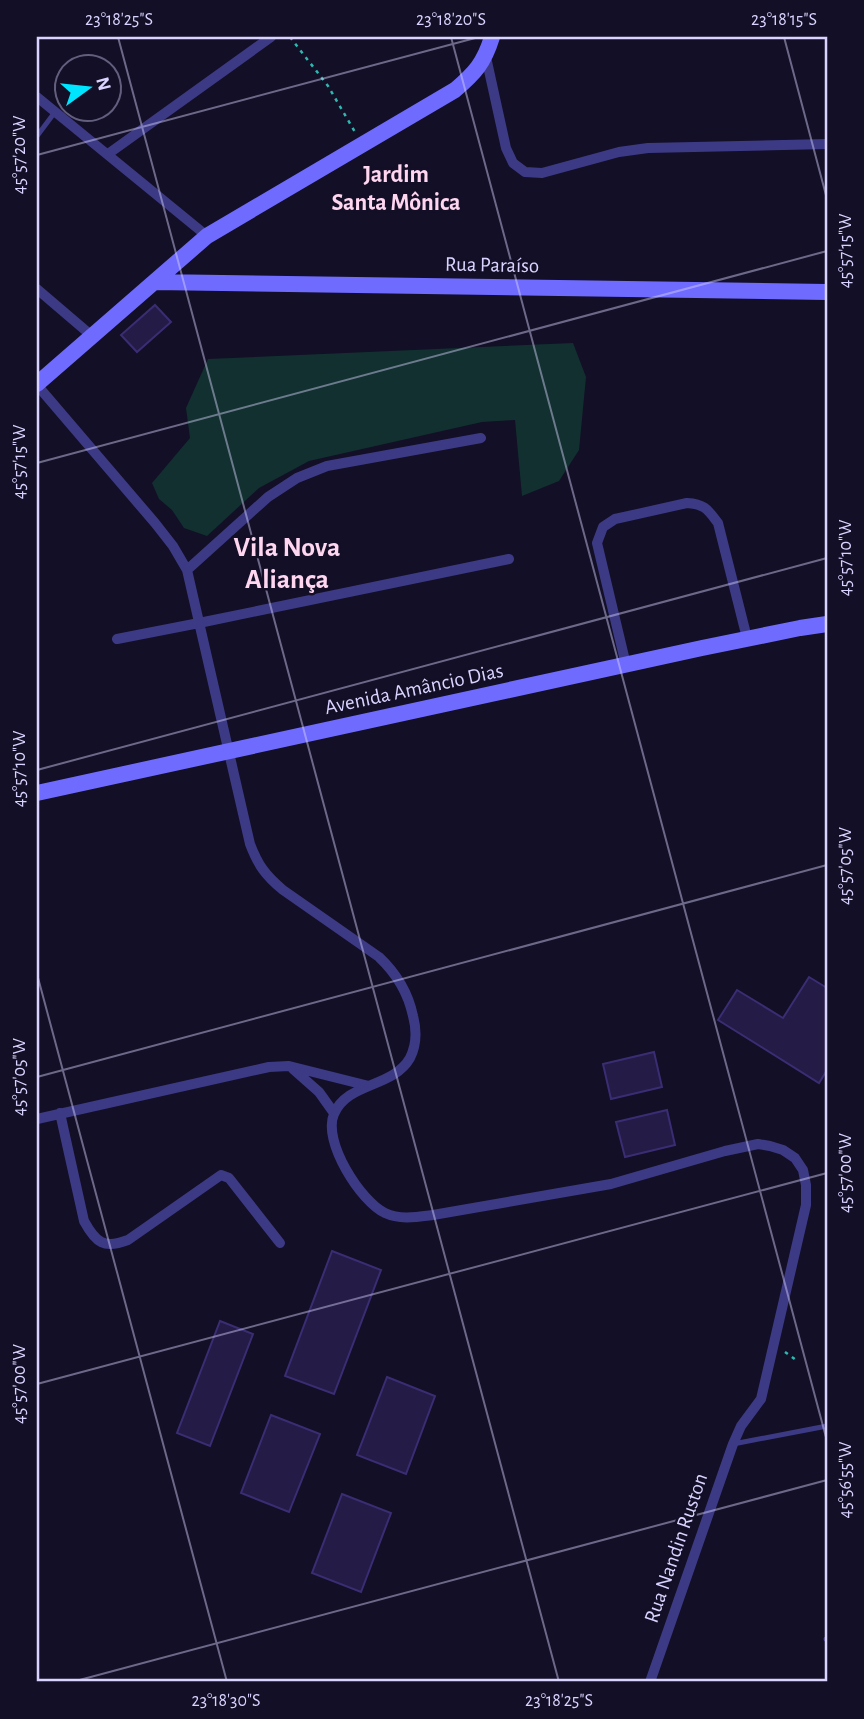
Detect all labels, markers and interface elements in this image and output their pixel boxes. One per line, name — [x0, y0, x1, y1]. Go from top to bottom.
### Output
text: 23°18'25"S — [85, 11, 153, 29]
text: 23°18'20"S — [416, 11, 486, 29]
text: 23°18'15"S — [751, 11, 817, 29]
north arrow — [52, 52, 122, 122]
text: N — [92, 75, 114, 93]
text: 45°57'20"W — [11, 116, 29, 194]
district label: Jardim Santa Mônica — [332, 163, 460, 215]
text: 45°57'15"W — [837, 214, 855, 288]
street label: Rua Paraíso — [445, 254, 539, 276]
text: 45°57'15"W — [11, 425, 29, 499]
text: 45°57'10"W — [837, 520, 855, 596]
district label: Vila Nova Aliança — [234, 534, 340, 594]
street label: Avenida Amâncio Dias — [323, 660, 505, 718]
text: 45°57'10"W — [11, 731, 29, 807]
text: 45°57'05"W — [837, 827, 855, 905]
text: 45°57'05"W — [11, 1038, 29, 1116]
text: 45°57'00"W — [837, 1133, 855, 1213]
text: 45°57'00"W — [11, 1344, 29, 1424]
text: 45°56'55"W — [837, 1442, 855, 1518]
street label: Rua Nandin Ruston — [641, 1471, 711, 1625]
text: 23°18'30"S — [191, 1692, 261, 1710]
text: 23°18'25"S — [525, 1692, 593, 1710]

